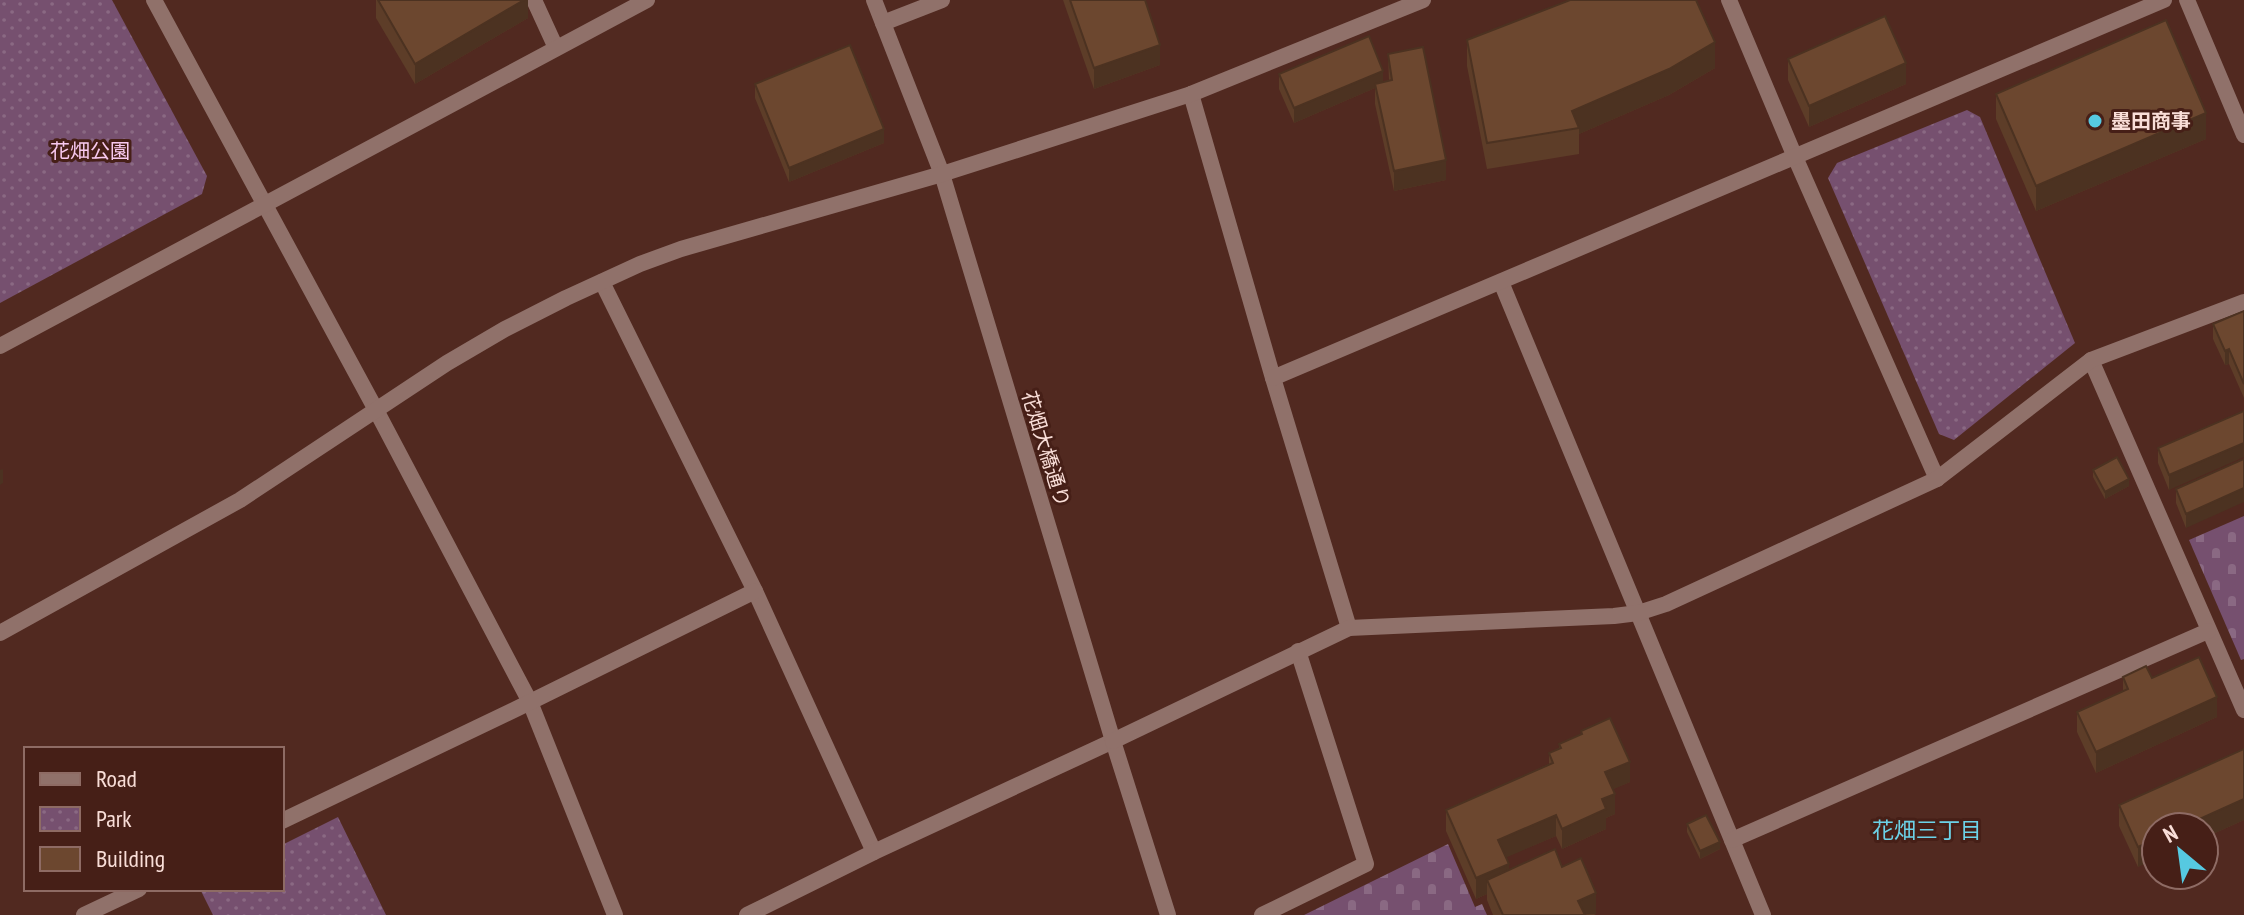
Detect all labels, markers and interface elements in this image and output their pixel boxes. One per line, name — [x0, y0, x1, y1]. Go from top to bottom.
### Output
place label: 墨田商事 — [2111, 108, 2191, 134]
marker: 墨田商事 — [2086, 112, 2104, 130]
park label: 花畑公園 — [50, 138, 130, 164]
street label: 花畑大橋通り — [1016, 388, 1076, 510]
legend — [24, 747, 284, 891]
text: Road — [96, 763, 137, 794]
text: Park — [96, 803, 132, 834]
north arrow — [2140, 811, 2220, 891]
district label: 花畑三丁目 — [1872, 816, 1982, 844]
text: N — [2158, 818, 2182, 849]
text: Building — [96, 843, 165, 874]

